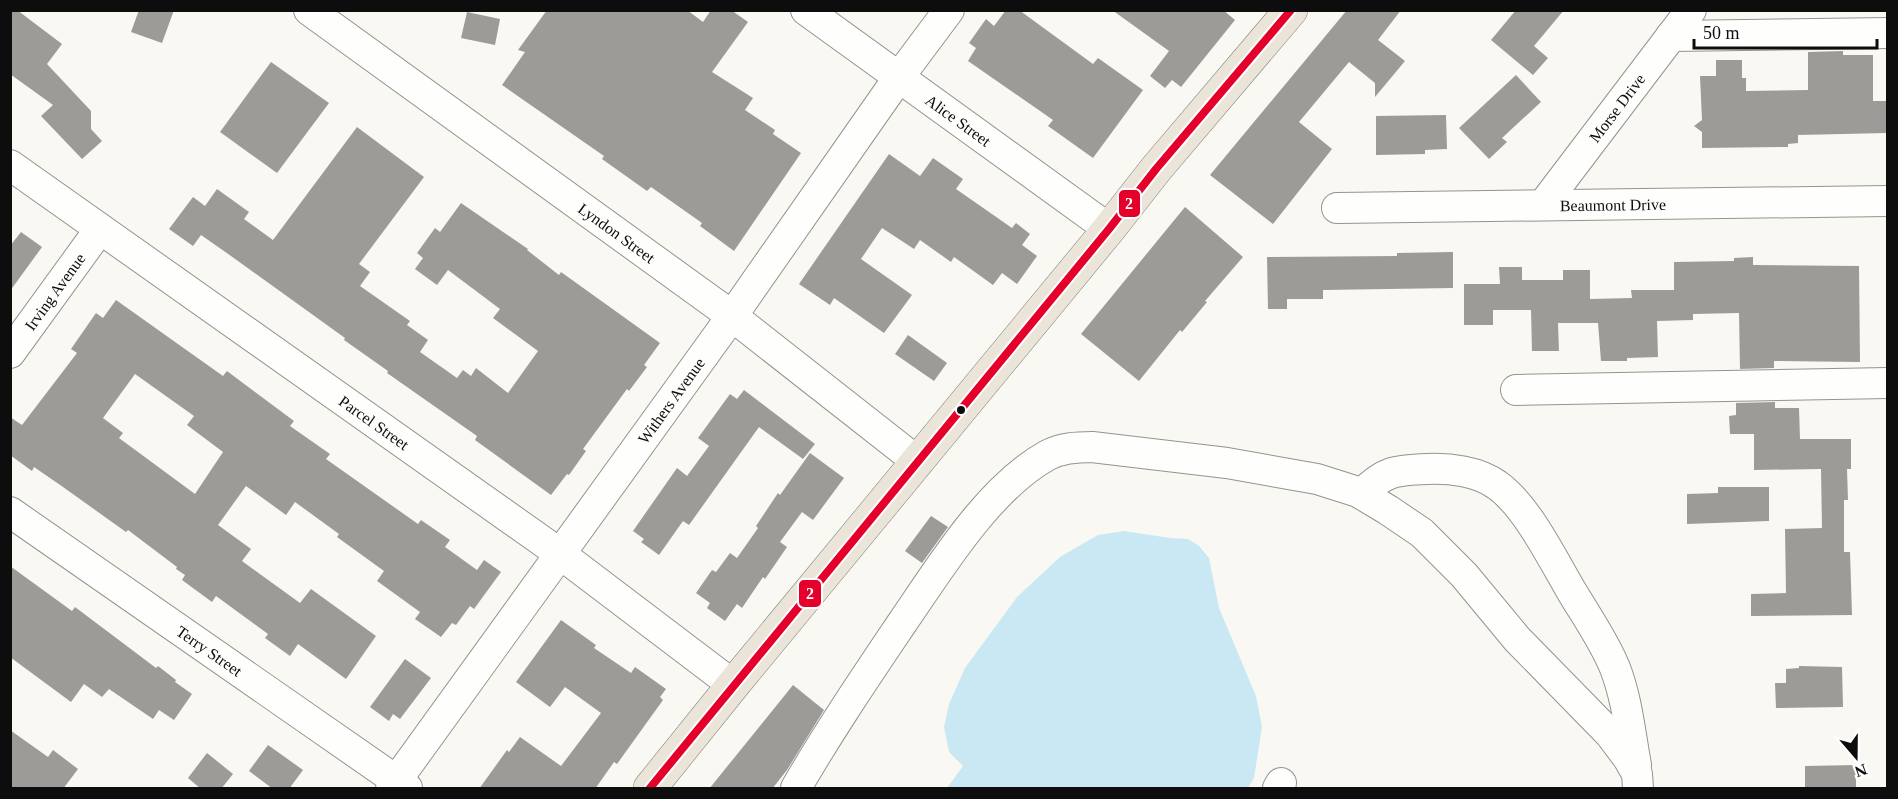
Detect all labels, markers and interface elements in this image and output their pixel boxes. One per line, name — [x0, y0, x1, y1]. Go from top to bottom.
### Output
scale bar — [1694, 12, 1877, 50]
text: 50 m — [1703, 23, 1740, 43]
street label: Morse Drive — [1585, 70, 1648, 145]
street label: Alice Street — [923, 91, 995, 150]
line badge: 2 — [1118, 189, 1141, 218]
text: 2 — [1125, 195, 1133, 212]
street label: Beaumont Drive — [1560, 195, 1666, 214]
street label: Lyndon Street — [575, 199, 659, 266]
street label: Irving Avenue — [21, 250, 88, 333]
street label: Withers Avenue — [634, 354, 708, 447]
street label: Parcel Street — [336, 392, 413, 453]
unlabelled marker — [955, 404, 967, 416]
line badge: 2 — [798, 579, 822, 608]
text: 2 — [806, 585, 814, 602]
street label: Terry Street — [174, 622, 246, 680]
north arrow — [1826, 727, 1886, 787]
text: N — [1852, 761, 1869, 781]

